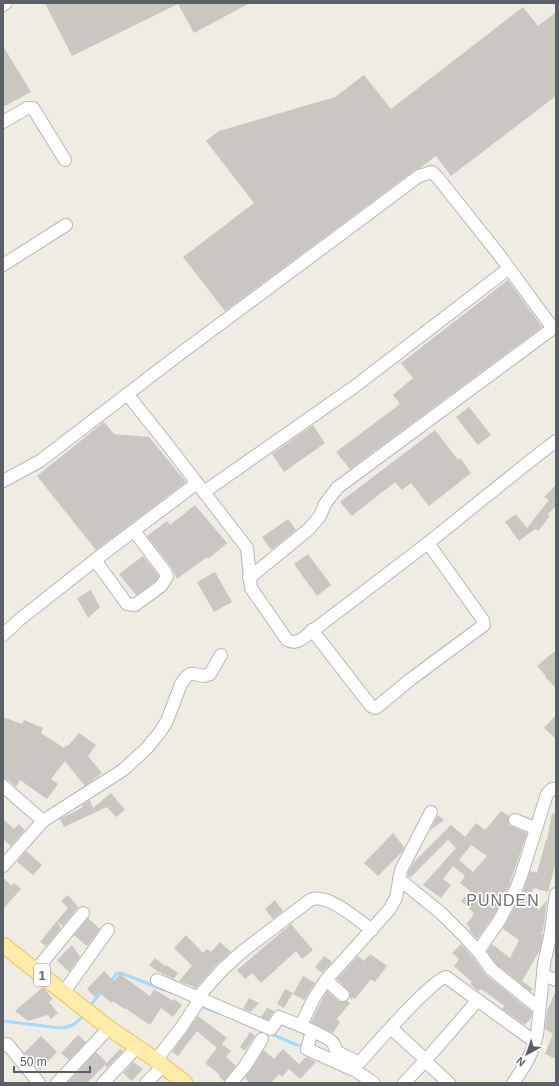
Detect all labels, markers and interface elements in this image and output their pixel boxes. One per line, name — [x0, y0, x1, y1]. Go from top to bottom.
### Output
district label: PUNDEN — [466, 892, 540, 909]
road number: 1 — [34, 964, 50, 986]
north arrow — [507, 1034, 547, 1074]
scale bar — [14, 1048, 90, 1074]
text: N — [514, 1054, 527, 1069]
text: 50 m — [20, 1055, 47, 1069]

